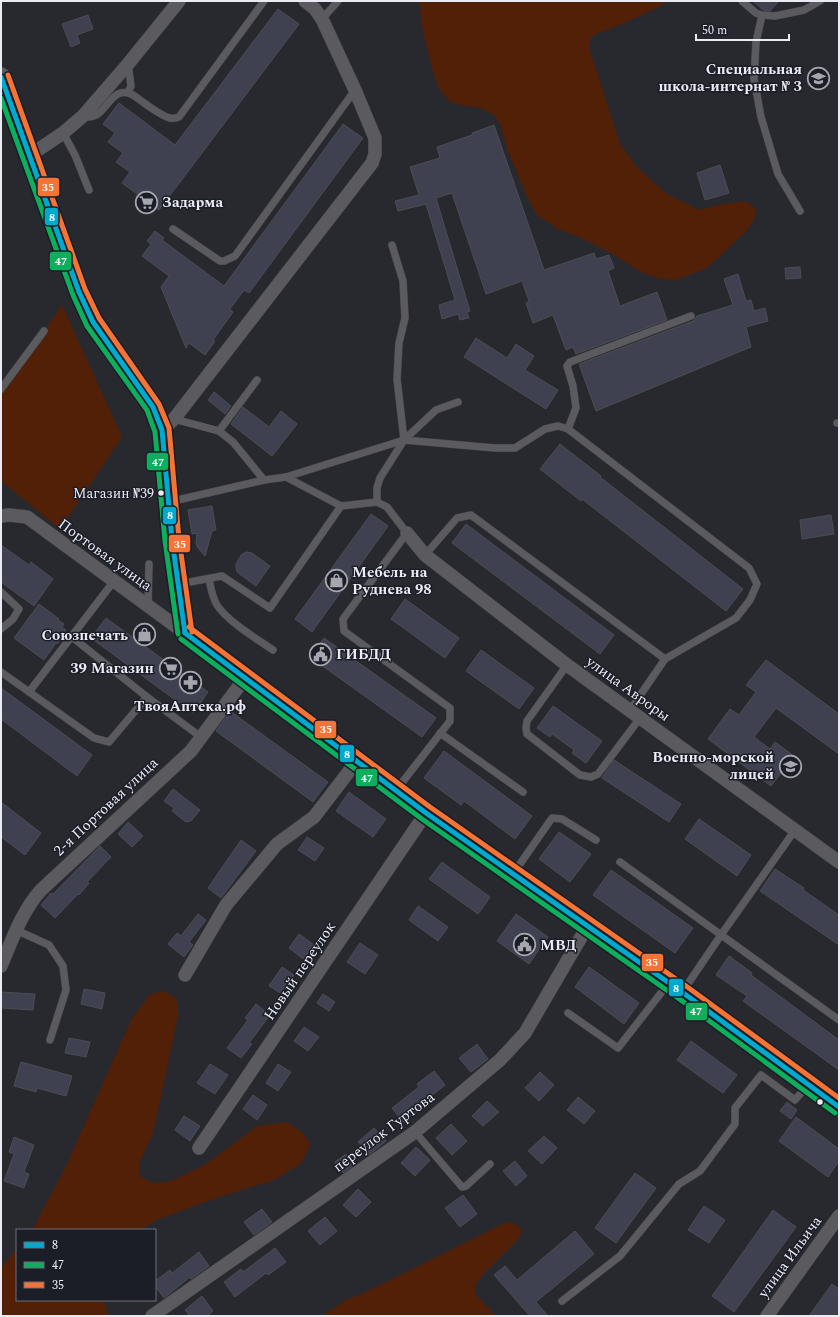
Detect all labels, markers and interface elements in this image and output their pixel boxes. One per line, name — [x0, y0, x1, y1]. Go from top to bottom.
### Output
scale bar — [696, 16, 789, 42]
text: 50 m — [702, 21, 727, 40]
place label: Специальная школа-интернат № 3 — [658, 58, 802, 98]
school or university icon: Специальная школа-интернат № 3 — [805, 65, 831, 91]
line badge: 35 — [37, 177, 60, 197]
text: 35 — [42, 179, 54, 196]
supermarket icon: Задарма — [134, 189, 160, 215]
place label: Задарма — [162, 191, 223, 214]
line badge: 8 — [44, 207, 59, 226]
text: 8 — [49, 209, 55, 226]
line badge: 47 — [49, 251, 72, 271]
text: 47 — [55, 253, 67, 270]
line badge: 47 — [146, 452, 169, 471]
text: 47 — [152, 454, 164, 471]
place label: Магазин №39 — [73, 483, 154, 504]
marker: Магазин №39 — [156, 488, 166, 498]
line badge: 8 — [162, 506, 177, 525]
text: 8 — [167, 507, 173, 524]
street label: Портовая улица — [53, 513, 157, 597]
line badge: 35 — [168, 534, 191, 553]
text: 35 — [174, 536, 186, 553]
place label: Мебель на Руднева 98 — [352, 561, 432, 601]
shop icon: Мебель на Руднева 98 — [323, 568, 349, 594]
shop icon: Союзпечать — [131, 622, 157, 648]
place label: Союзпечать — [41, 624, 128, 647]
public building icon: ГИБДД — [308, 641, 334, 667]
place label: ГИБДД — [336, 643, 391, 666]
street label: улица Авроры — [580, 650, 675, 727]
supermarket icon: 39 Магазин — [157, 655, 183, 681]
place label: 39 Магазин — [70, 657, 154, 680]
pharmacy icon: ТвояАптека.рф — [177, 670, 203, 696]
place label: ТвояАптека.рф — [134, 695, 246, 718]
line badge: 35 — [314, 720, 337, 739]
text: 35 — [320, 721, 332, 738]
line badge: 8 — [339, 744, 355, 763]
text: 8 — [344, 746, 350, 763]
place label: Военно-морской лицей — [652, 746, 774, 786]
street label: 2-я Портовая улица — [48, 752, 164, 862]
school or university icon: Военно-морской лицей — [777, 753, 803, 779]
line badge: 47 — [355, 768, 378, 787]
text: 47 — [361, 770, 373, 787]
street label: Новый переулок — [258, 917, 342, 1025]
public building icon: МВД — [511, 932, 537, 958]
place label: МВД — [540, 934, 577, 957]
line badge: 35 — [641, 953, 664, 972]
text: 35 — [646, 954, 658, 971]
line badge: 8 — [668, 978, 684, 997]
text: 8 — [673, 980, 679, 997]
line badge: 47 — [685, 1002, 708, 1021]
text: 47 — [690, 1003, 702, 1020]
street label: переулок Гуртова — [328, 1086, 440, 1178]
unlabelled marker — [815, 1097, 825, 1107]
street label: улица Ильича — [752, 1211, 828, 1304]
legend — [16, 1229, 156, 1301]
text: 8 — [52, 1236, 58, 1255]
text: 47 — [52, 1256, 64, 1275]
text: 35 — [52, 1276, 64, 1295]

